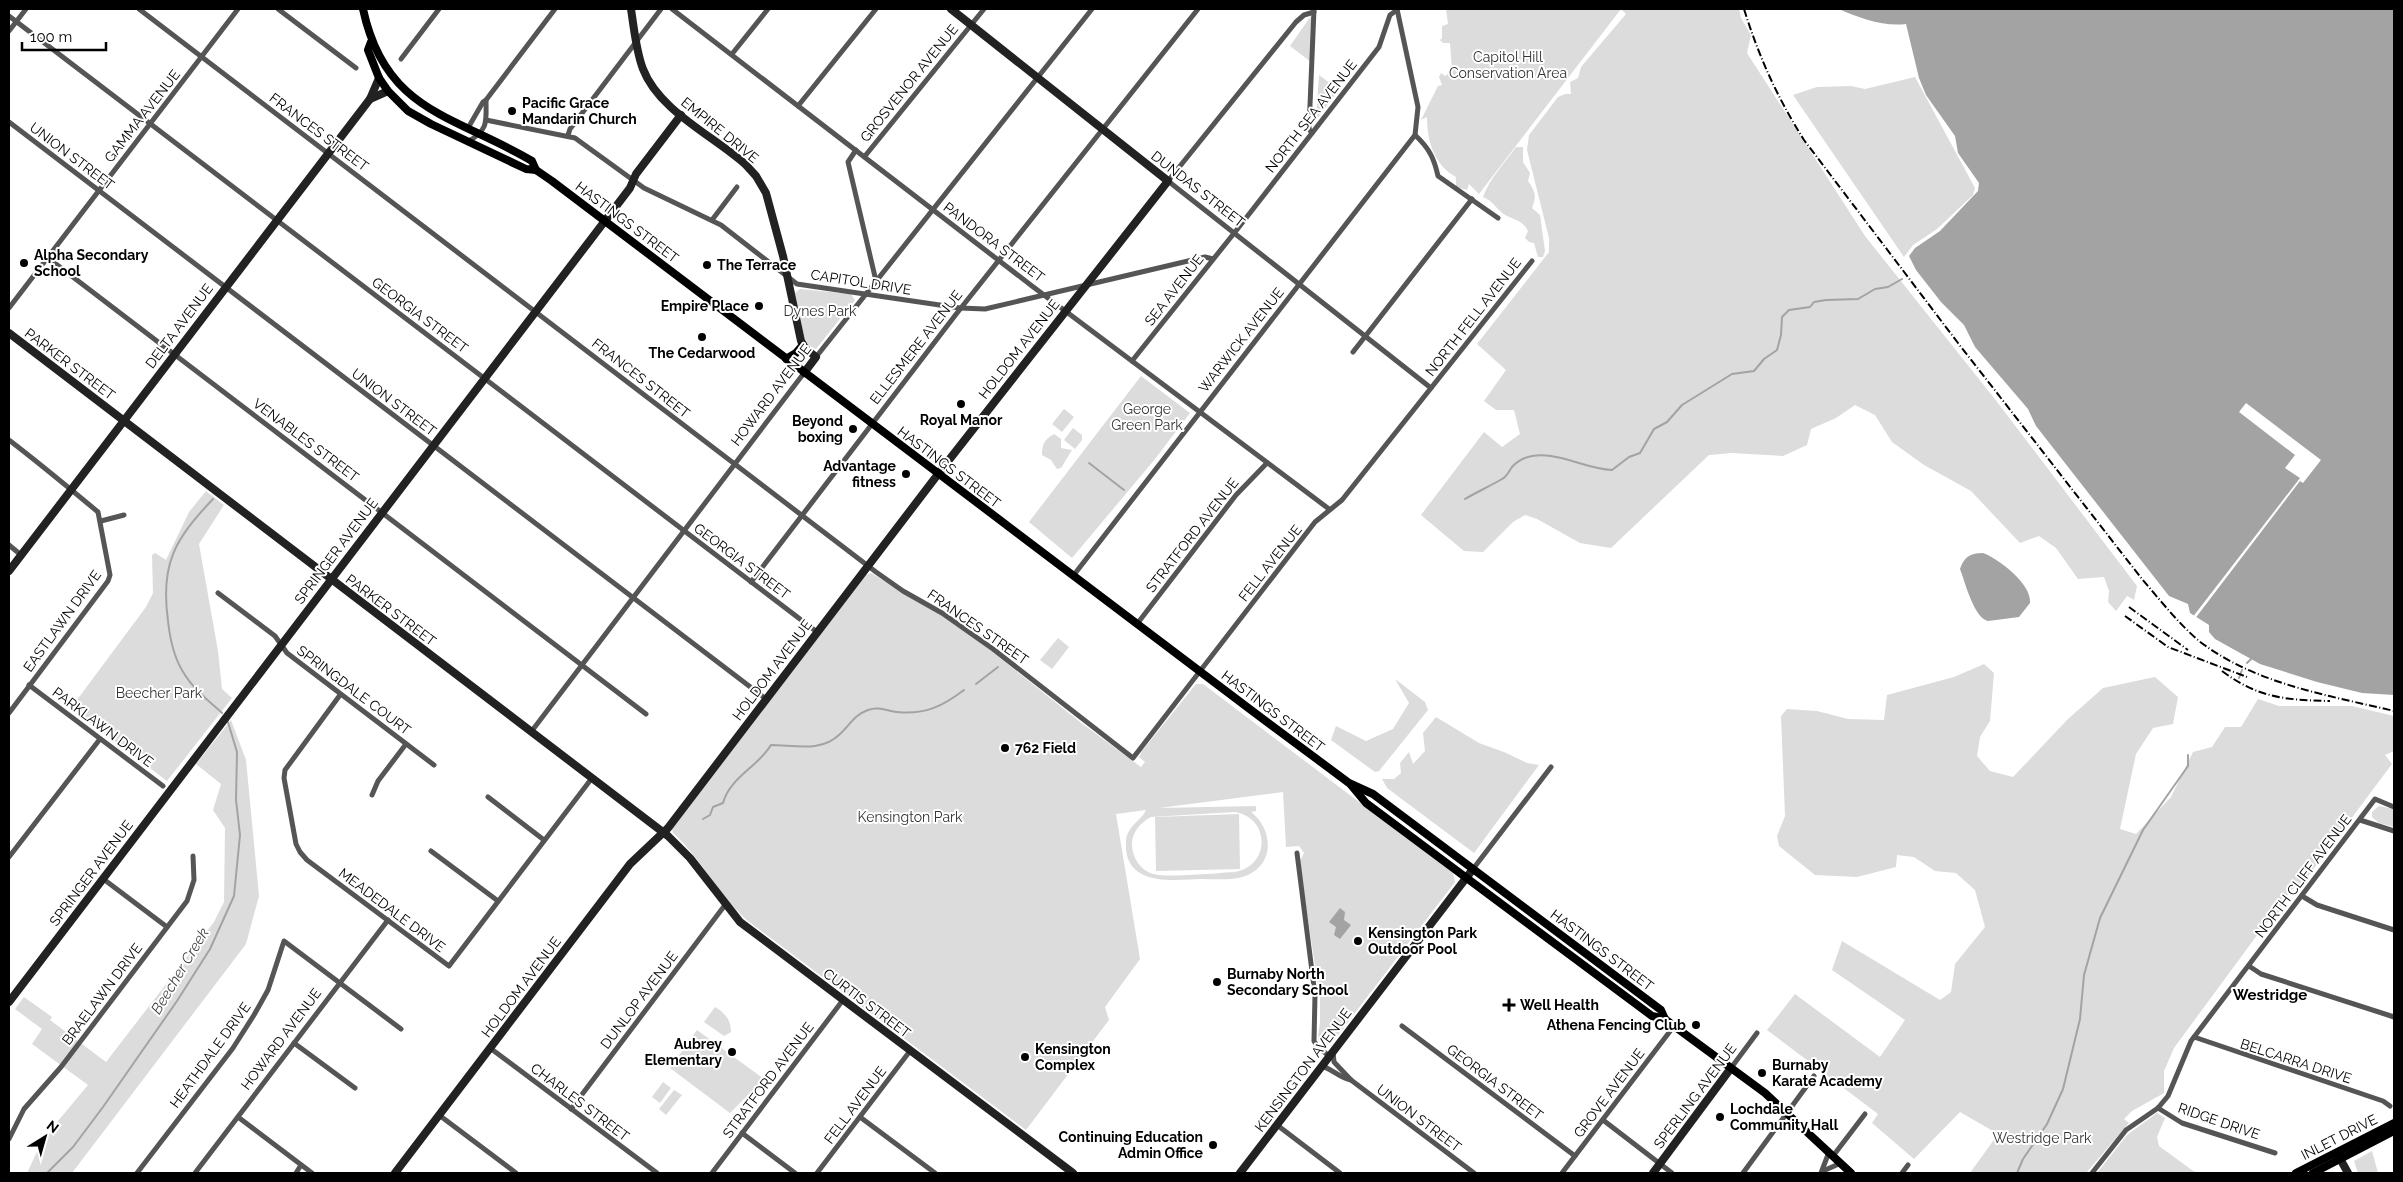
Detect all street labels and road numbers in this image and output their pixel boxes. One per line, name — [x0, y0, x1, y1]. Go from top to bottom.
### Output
street label: GROSVENOR AVENUE — [857, 21, 961, 145]
street label: NORTH SEA AVENUE — [1262, 56, 1360, 176]
street label: GAMMA AVENUE — [101, 67, 183, 165]
street label: FRANCES STREET — [266, 90, 372, 175]
street label: EMPIRE DRIVE — [678, 94, 762, 166]
street label: UNION STREET — [27, 119, 118, 193]
street label: DUNDAS STREET — [1148, 148, 1248, 231]
street label: HASTINGS STREET — [572, 178, 682, 266]
street label: PANDORA STREET — [940, 199, 1048, 285]
street label: SEA AVENUE — [1141, 251, 1207, 329]
street label: NORTH FELL AVENUE — [1422, 255, 1524, 379]
street label: CAPITOL DRIVE — [809, 266, 913, 298]
street label: GEORGIA STREET — [369, 274, 471, 357]
street label: DELTA AVENUE — [142, 281, 216, 371]
street label: WARWICK AVENUE — [1195, 284, 1287, 396]
street label: ELLESMERE AVENUE — [867, 287, 965, 407]
street label: HOLDOM AVENUE — [975, 296, 1063, 402]
street label: PARKER STREET — [22, 325, 119, 403]
street label: FRANCES STREET — [589, 335, 693, 421]
street label: HOWARD AVENUE — [728, 341, 814, 449]
street label: UNION STREET — [349, 365, 440, 439]
street label: VENABLES STREET — [250, 395, 362, 485]
street label: HASTINGS STREET — [894, 423, 1004, 511]
street label: STRATFORD AVENUE — [1142, 475, 1242, 595]
street label: SPRINGER AVENUE — [291, 495, 381, 607]
street label: GEORGIA STREET — [691, 520, 793, 603]
street label: FELL AVENUE — [1235, 522, 1305, 604]
street label: EASTLAWN DRIVE — [20, 567, 104, 675]
street label: PARKER STREET — [343, 571, 440, 649]
street label: FRANCES STREET — [924, 586, 1032, 668]
street label: HOLDOM AVENUE — [729, 617, 815, 723]
street label: SPRINGDALE COURT — [294, 642, 414, 738]
street label: HASTINGS STREET — [1218, 667, 1328, 755]
street label: PARKLAWN DRIVE — [49, 684, 157, 770]
street label: NORTH CLIFF AVENUE — [2251, 811, 2355, 941]
street label: SPRINGER AVENUE — [46, 817, 136, 929]
street label: MEADEDALE DRIVE — [336, 865, 448, 955]
street label: HASTINGS STREET — [1547, 906, 1657, 994]
street label: HOLDOM AVENUE — [478, 934, 564, 1040]
street label: BRAELAWN DRIVE — [59, 940, 145, 1048]
street label: DUNLOP AVENUE — [597, 948, 681, 1052]
street label: CURTIS STREET — [820, 965, 914, 1041]
street label: HOWARD AVENUE — [238, 985, 324, 1093]
street label: HEATHDALE DRIVE — [166, 999, 254, 1111]
street label: KENSINGTON AVENUE — [1251, 1005, 1355, 1135]
street label: STRATFORD AVENUE — [719, 1019, 817, 1141]
street label: BELCARRA DRIVE — [2238, 1035, 2354, 1087]
street label: SPERLING AVENUE — [1650, 1040, 1740, 1152]
street label: GEORGIA STREET — [1444, 1041, 1546, 1124]
street label: GROVE AVENUE — [1570, 1045, 1648, 1141]
street label: CHARLES STREET — [528, 1060, 633, 1144]
street label: FELL AVENUE — [821, 1063, 889, 1147]
street label: UNION STREET — [1374, 1081, 1465, 1155]
street label: RIDGE DRIVE — [2176, 1100, 2262, 1142]
street label: INLET DRIVE — [2298, 1111, 2380, 1163]

